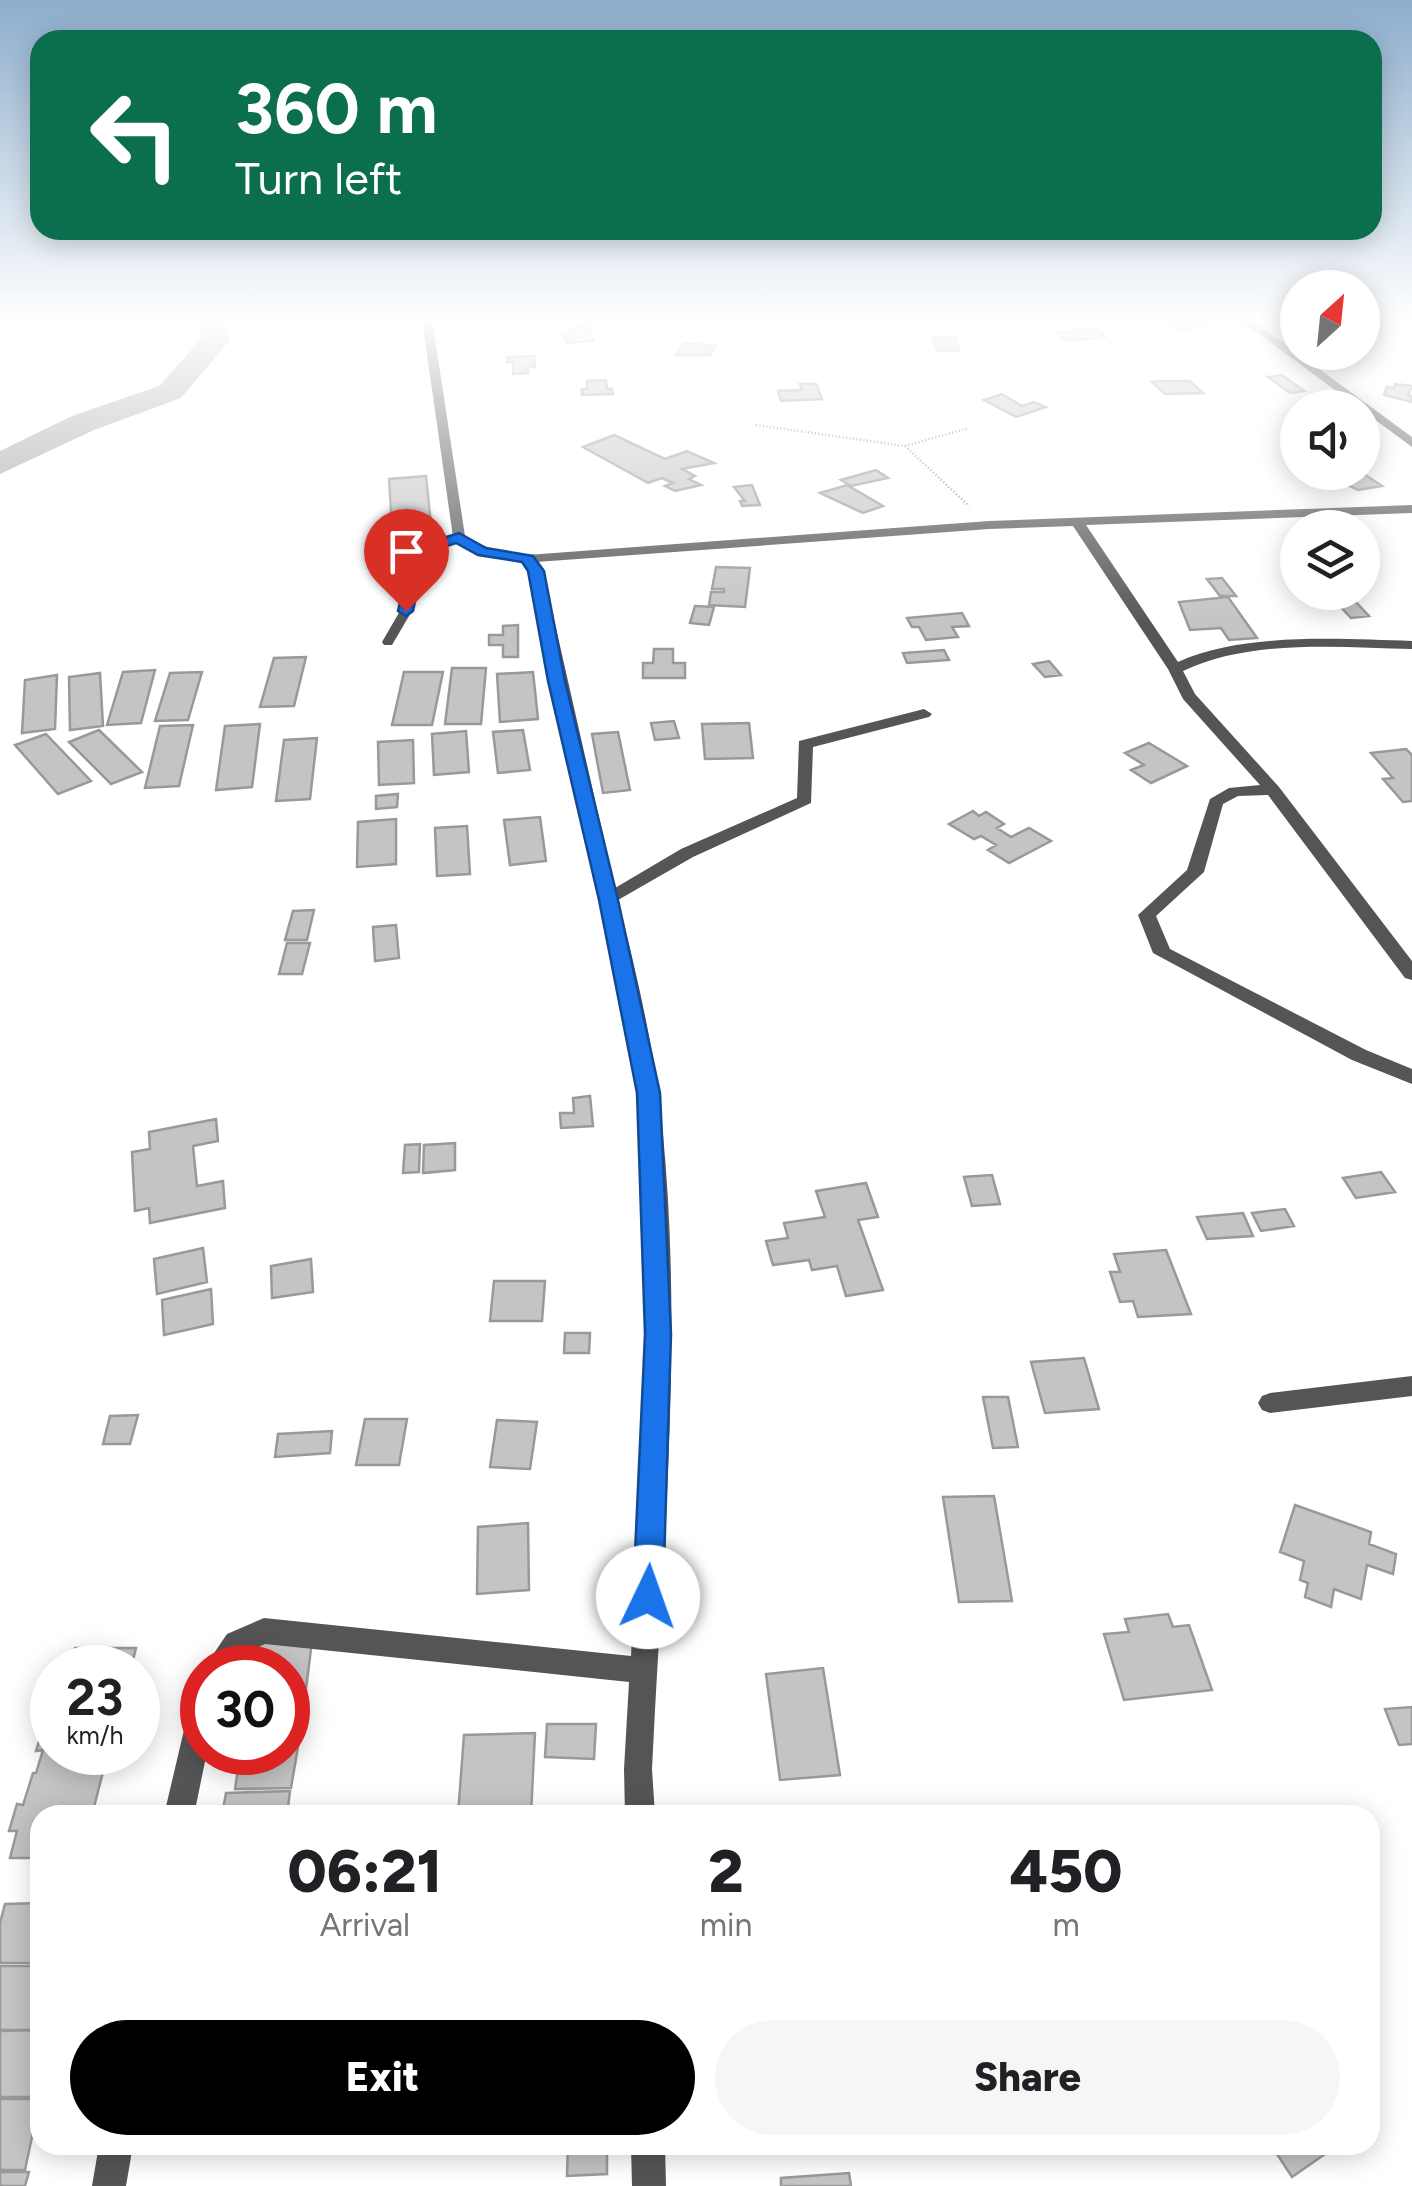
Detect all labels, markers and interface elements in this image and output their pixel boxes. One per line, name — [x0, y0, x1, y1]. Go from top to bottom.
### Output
text: 360 m — [235, 66, 438, 151]
icon: left — [70, 70, 200, 200]
text: Turn left — [235, 151, 402, 205]
north arrow — [1280, 270, 1380, 370]
map controls — [1280, 270, 1380, 610]
button: sound — [1280, 390, 1380, 490]
pin — [364, 509, 449, 612]
button: layers — [1280, 510, 1380, 610]
icon: arrive — [379, 524, 434, 579]
position arrow — [596, 1545, 700, 1649]
speed limit sign: 30 — [180, 1645, 310, 1775]
text: 23 — [67, 1667, 123, 1728]
text: km/h — [66, 1720, 124, 1750]
text: 06:21 — [288, 1835, 442, 1907]
text: 2 — [708, 1835, 744, 1907]
text: 450 — [1010, 1835, 1122, 1907]
text: Arrival — [320, 1906, 410, 1944]
text: min — [700, 1906, 752, 1944]
text: m — [1052, 1906, 1080, 1944]
button: Exit — [70, 2020, 695, 2135]
button: Share — [715, 2020, 1340, 2135]

